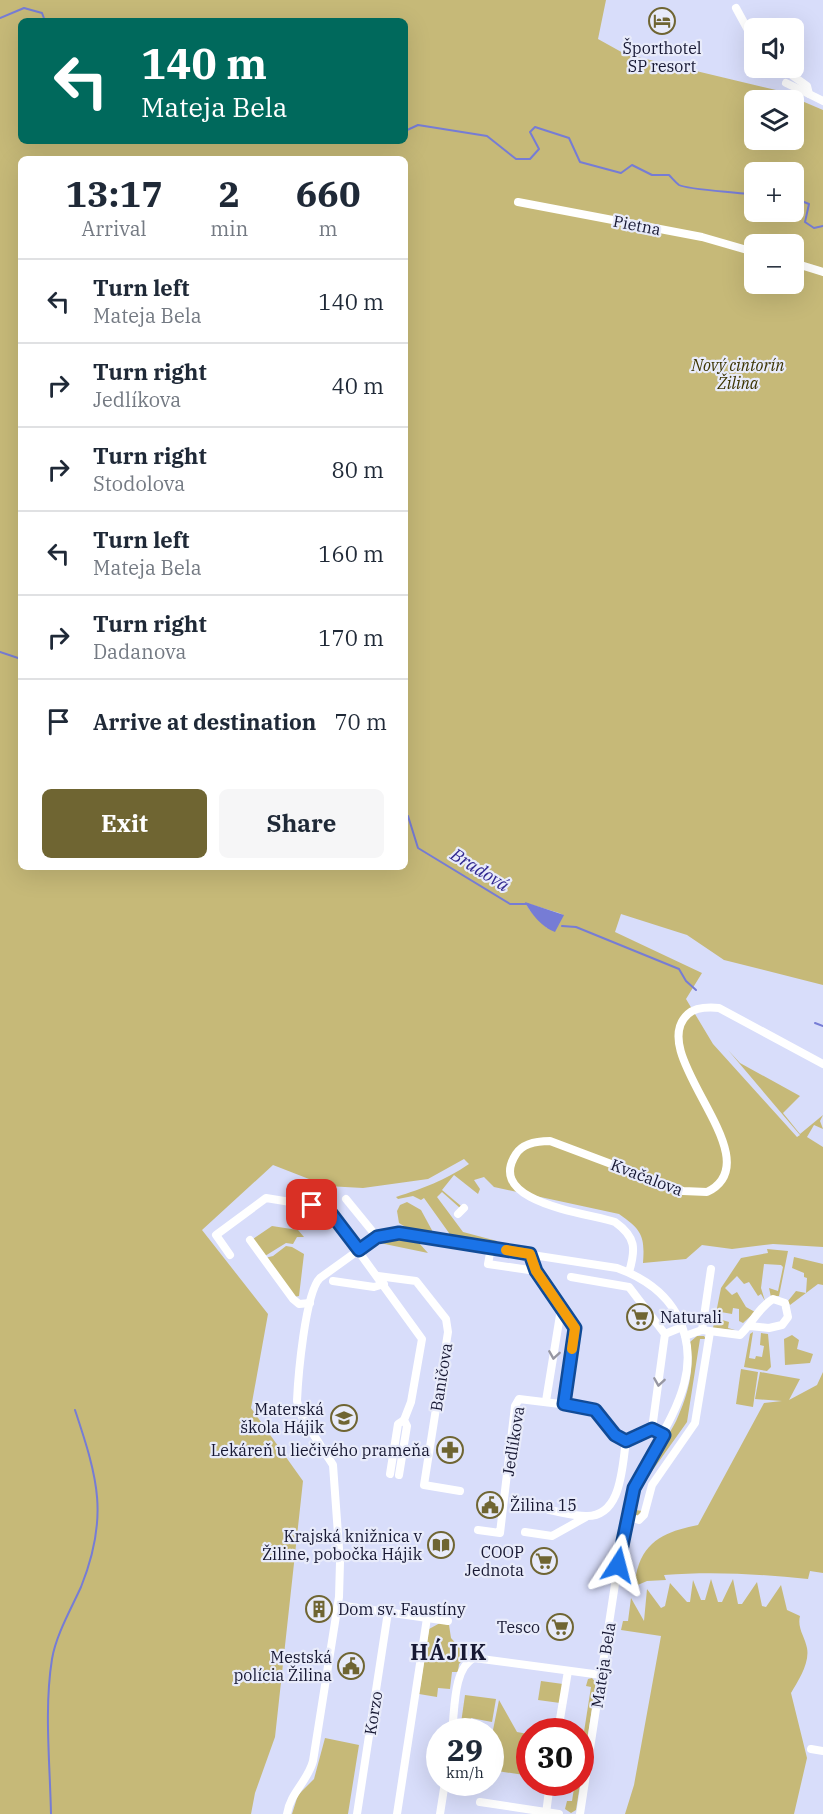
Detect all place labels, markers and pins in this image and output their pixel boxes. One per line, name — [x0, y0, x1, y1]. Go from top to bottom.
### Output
hotel icon: Športhotel SP resort — [647, 6, 677, 36]
place label: Športhotel SP resort — [622, 37, 702, 76]
pin — [286, 1179, 337, 1230]
supermarket icon: Naturali — [625, 1302, 655, 1332]
place label: Naturali — [660, 1307, 722, 1327]
place label: Materská škola Hájik — [240, 1399, 325, 1437]
school or university icon: Materská škola Hájik — [329, 1403, 359, 1433]
pharmacy icon: Lekáreň u liečivého prameňa — [435, 1435, 465, 1465]
place label: Lekáreň u liečivého prameňa — [211, 1440, 430, 1460]
public building icon: Žilina 15 — [475, 1490, 505, 1520]
place label: Žilina 15 — [510, 1495, 577, 1515]
place label: Krajská knižnica v Žiline, pobočka Hájik — [262, 1526, 423, 1564]
library icon: Krajská knižnica v Žiline, pobočka Hájik — [426, 1530, 456, 1560]
place label: COOP Jednota — [465, 1542, 524, 1580]
supermarket icon: COOP Jednota — [529, 1546, 559, 1576]
building icon: Dom sv. Faustíny — [304, 1594, 334, 1624]
place label: Dom sv. Faustíny — [338, 1599, 466, 1619]
supermarket icon: Tesco — [545, 1612, 575, 1642]
place label: Tesco — [497, 1617, 540, 1637]
place label: Mestská polícia Žilina — [233, 1647, 332, 1685]
public building icon: Mestská polícia Žilina — [336, 1651, 366, 1681]

